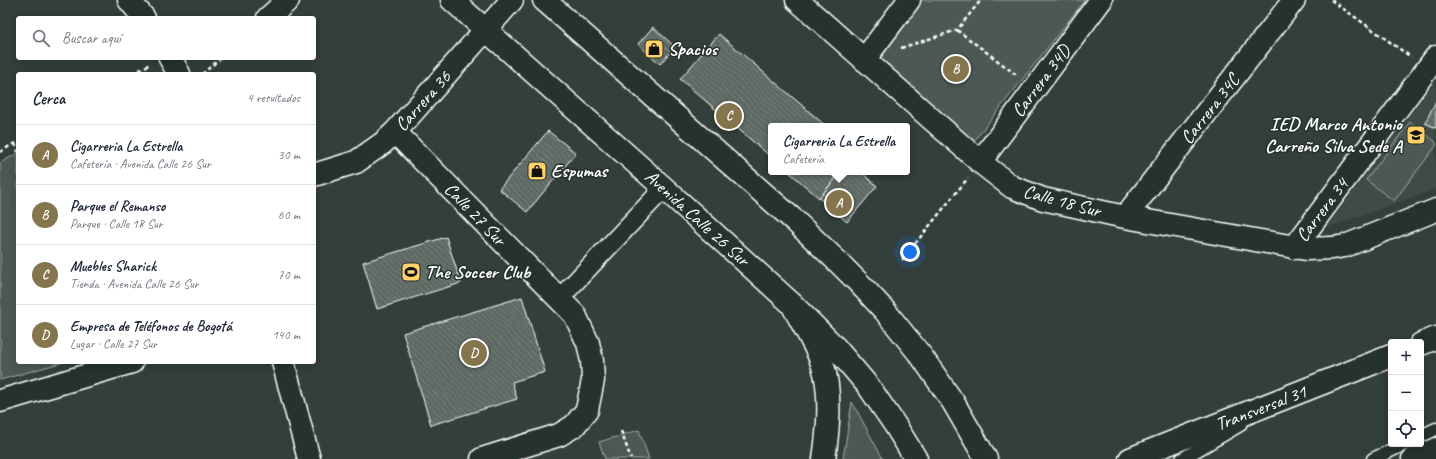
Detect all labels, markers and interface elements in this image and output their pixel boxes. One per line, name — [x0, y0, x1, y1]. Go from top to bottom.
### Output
search box — [16, 16, 316, 60]
icon: search — [30, 27, 52, 49]
text: Buscar aquí — [62, 29, 121, 48]
place label: Spacios — [668, 37, 720, 61]
shop icon: Spacios — [643, 38, 665, 60]
street label: Carrera 34D — [1006, 38, 1077, 122]
pin: B — [943, 54, 969, 84]
street label: Carrera 36 — [390, 65, 457, 136]
street label: Carrera 34C — [1175, 68, 1246, 149]
text: Cerca — [32, 88, 65, 109]
text: 4 resultados — [247, 90, 300, 106]
pin: C — [716, 101, 742, 131]
place label: IED Marco Antonio Carreño Silva Sede A — [1265, 112, 1404, 158]
popup — [768, 123, 910, 175]
school or university icon: IED Marco Antonio Carreño Silva Sede A — [1405, 124, 1427, 146]
text: Cigarreria La Estrella — [783, 132, 895, 151]
text: Cigarreria La Estrella — [70, 137, 182, 156]
text: A — [42, 147, 48, 163]
text: 30 m — [278, 147, 300, 163]
text: Cafetería — [783, 151, 824, 167]
text: Cafetería · Avenida Calle 26 Sur — [70, 156, 211, 172]
place label: Espumas — [551, 159, 610, 183]
shop icon: Espumas — [526, 160, 548, 182]
street label: Avenida Calle 26 Sur — [640, 165, 756, 273]
street label: Carrera 34 — [1290, 171, 1355, 247]
street label: Calle 27 Sur — [439, 177, 513, 252]
street label: Calle 18 Sur — [1021, 179, 1105, 223]
pin: A — [826, 188, 852, 218]
text: Parque el Remanso — [70, 197, 165, 216]
text: B — [42, 207, 48, 223]
text: 60 m — [278, 207, 300, 223]
text: Parque · Calle 18 Sur — [70, 216, 163, 232]
your location — [900, 242, 920, 262]
text: Muebles Sharick — [70, 257, 156, 276]
place label: The Soccer Club — [425, 260, 532, 284]
sports icon: The Soccer Club — [400, 261, 422, 283]
text: C — [42, 267, 48, 283]
text: 70 m — [278, 267, 300, 283]
text: Tienda · Avenida Calle 26 Sur — [70, 276, 198, 292]
text: Empresa de Teléfonos de Bogotá — [70, 317, 232, 336]
text: D — [41, 327, 49, 343]
text: 140 m — [272, 327, 300, 343]
text: Lugar · Calle 27 Sur — [70, 336, 157, 352]
pin: D — [461, 338, 487, 368]
map controls — [1388, 339, 1424, 447]
button: + — [1388, 339, 1424, 375]
button: − — [1388, 375, 1424, 411]
street label: Transversal 31 — [1212, 379, 1311, 436]
button: locate — [1388, 411, 1424, 447]

